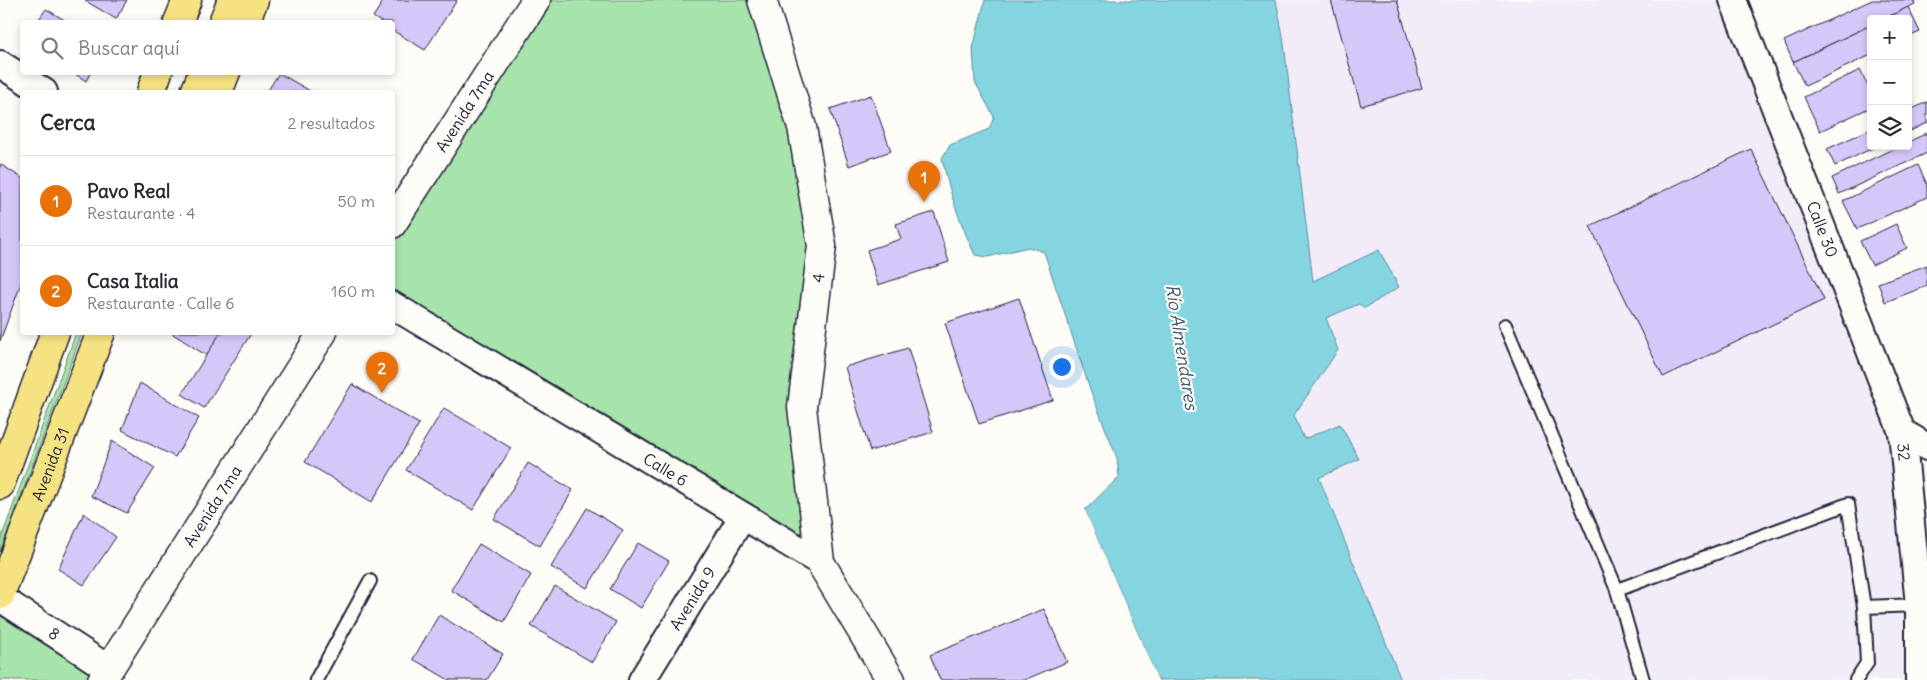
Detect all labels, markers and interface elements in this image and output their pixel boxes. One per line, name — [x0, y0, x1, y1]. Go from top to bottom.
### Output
map controls — [1867, 15, 1912, 150]
button: + — [1867, 15, 1912, 60]
search box — [20, 20, 395, 75]
icon: search — [38, 34, 66, 62]
text: Buscar aquí — [78, 36, 179, 60]
button: − — [1867, 60, 1912, 105]
street label: Avenida 7ma — [431, 67, 498, 156]
button: layers — [1867, 105, 1912, 150]
text: Cerca — [40, 109, 95, 136]
text: 2 resultados — [287, 113, 375, 133]
pin: 1 — [908, 161, 940, 202]
text: Pavo Real — [87, 179, 170, 203]
text: 1 — [53, 191, 59, 211]
text: 50 m — [337, 191, 375, 211]
street label: Calle 30 — [1803, 198, 1843, 260]
text: Restaurante · 4 — [87, 203, 195, 223]
text: Casa Italia — [87, 269, 179, 293]
street label: 4 — [808, 272, 828, 284]
text: 2 — [52, 281, 60, 301]
text: 160 m — [331, 281, 375, 301]
water label: Río Almendares — [1161, 283, 1204, 413]
text: Restaurante · Calle 6 — [87, 293, 235, 313]
pin: 2 — [366, 352, 398, 393]
your location — [1049, 354, 1075, 380]
street label: Avenida 31 — [27, 425, 73, 504]
street label: 32 — [1893, 442, 1915, 462]
street label: Calle 6 — [640, 448, 691, 490]
street label: Avenida 7ma — [179, 462, 246, 551]
street label: Avenida 9 — [665, 563, 719, 634]
street label: 8 — [45, 623, 64, 644]

